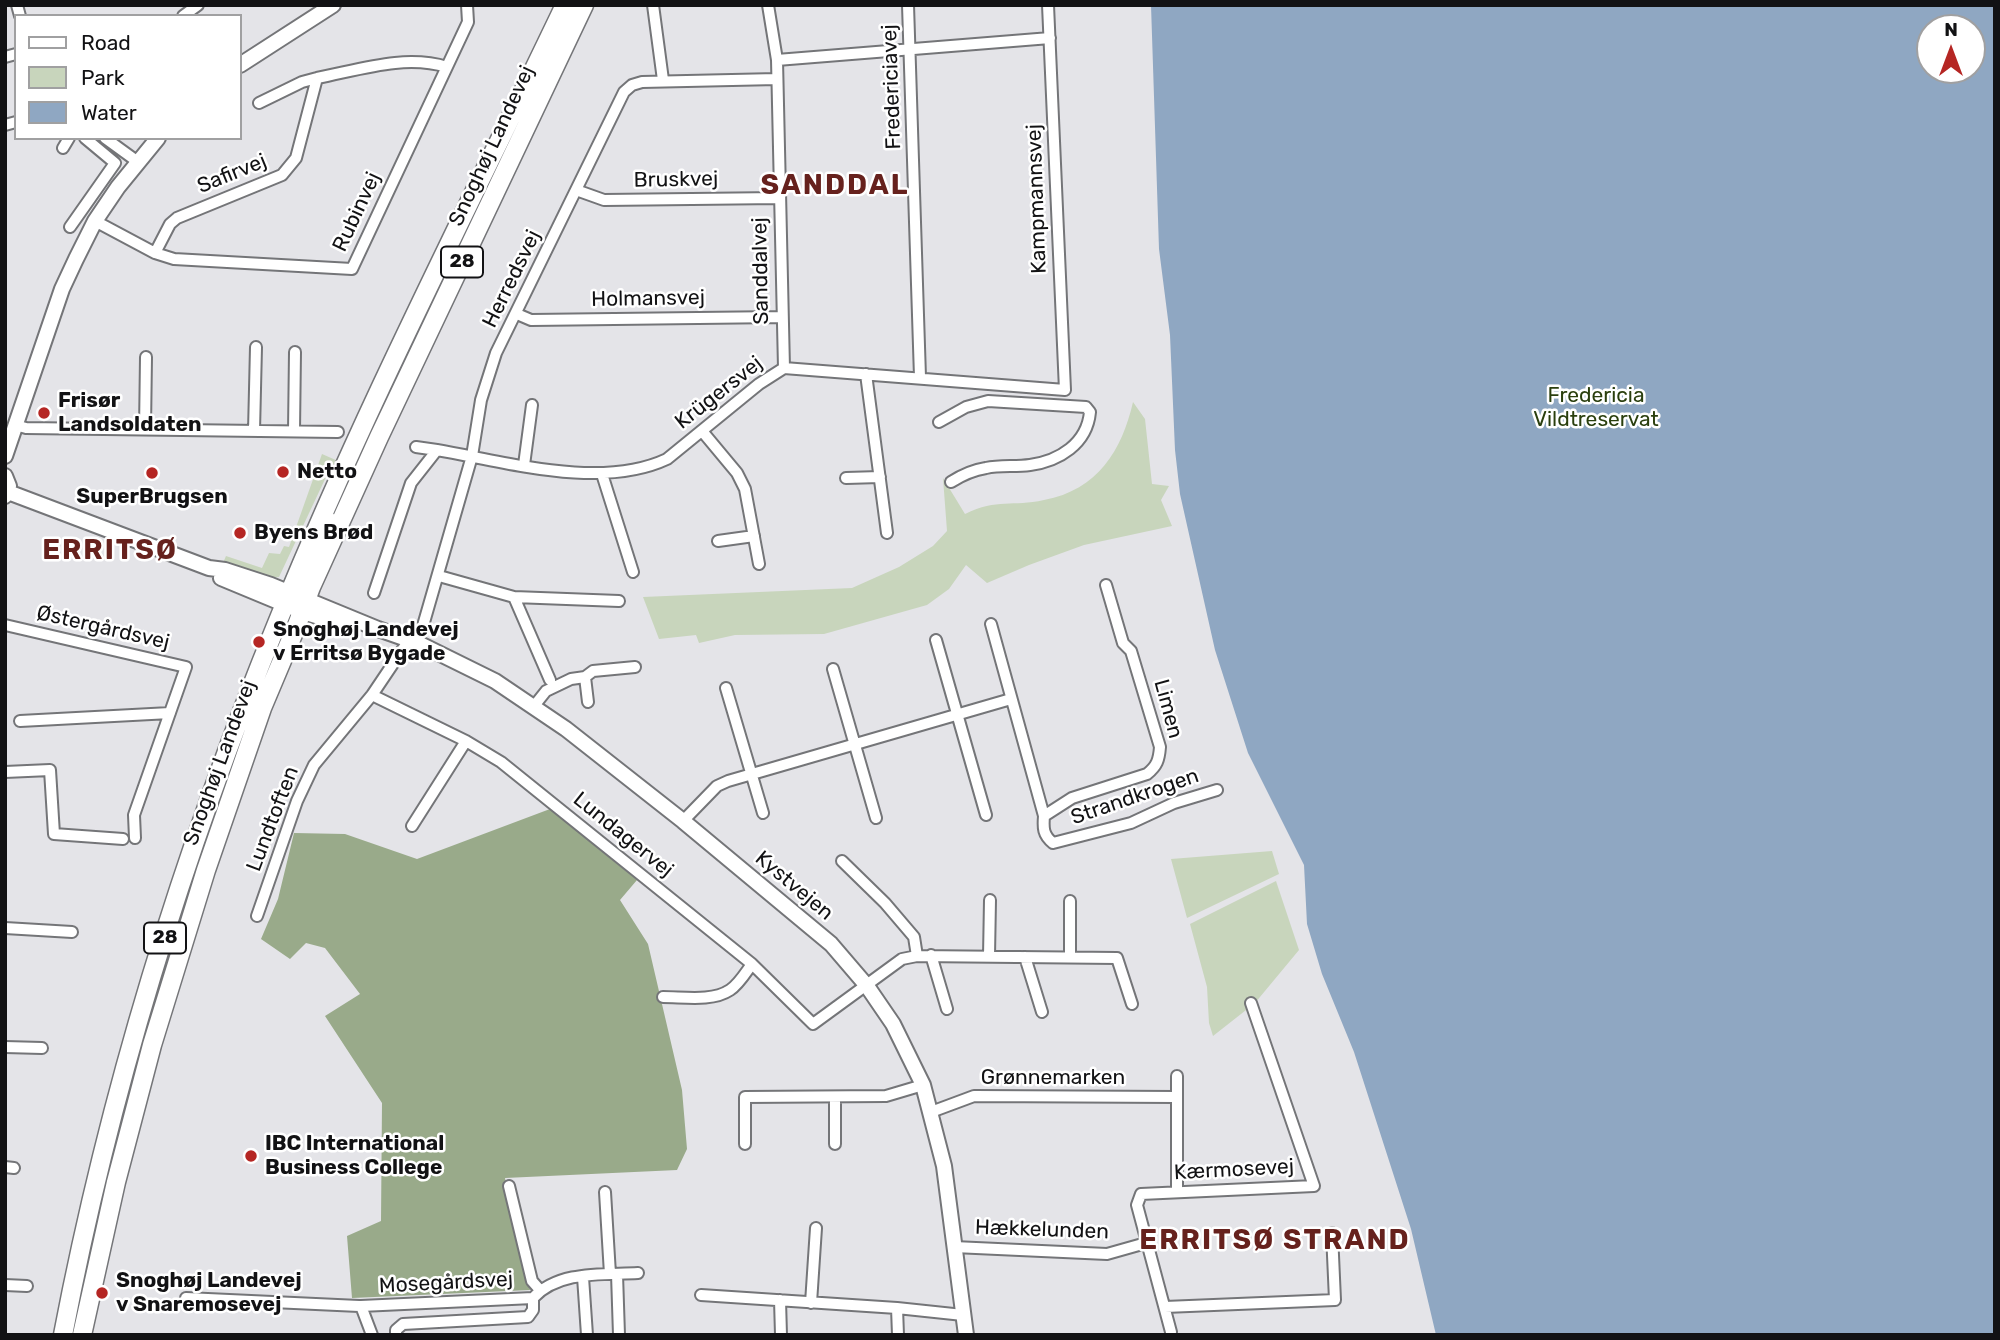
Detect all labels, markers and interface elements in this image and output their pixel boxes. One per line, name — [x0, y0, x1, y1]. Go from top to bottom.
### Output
legend — [14, 14, 242, 140]
north arrow — [1916, 14, 1986, 84]
text: N — [1944, 18, 1958, 41]
street label: Fredericiavej — [877, 24, 907, 150]
text: Road — [81, 30, 131, 55]
street label: Snoghøj Landevej — [444, 62, 540, 230]
text: Park — [81, 65, 125, 90]
text: Water — [81, 100, 137, 125]
street label: Kampmannsvej — [1022, 124, 1052, 274]
street label: Safirvej — [194, 149, 270, 199]
street label: Bruskvej — [634, 167, 718, 193]
street label: Rubinvej — [328, 168, 386, 256]
district label: SANDDAL — [761, 169, 909, 203]
street label: Sanddalvej — [747, 217, 775, 325]
street label: Herredsvej — [478, 226, 546, 332]
road number: 28 — [441, 246, 483, 278]
street label: Holmansvej — [591, 285, 705, 313]
street label: Krügersvej — [670, 351, 768, 435]
park label: Fredericia Vildtreservat — [1533, 383, 1659, 433]
place label: Frisør Landsoldaten — [58, 388, 201, 438]
marker: Frisør Landsoldaten — [36, 405, 52, 421]
place label: Netto — [297, 459, 357, 485]
marker: Netto — [275, 464, 291, 480]
marker: SuperBrugsen — [144, 465, 160, 481]
place label: SuperBrugsen — [76, 484, 228, 510]
place label: Byens Brød — [254, 520, 373, 546]
marker: Byens Brød — [232, 525, 248, 541]
district label: ERRITSØ — [43, 534, 177, 568]
street label: Østergårdsvej — [34, 600, 172, 656]
place label: Snoghøj Landevej v Erritsø Bygade — [273, 617, 459, 667]
marker: Snoghøj Landevej v Erritsø Bygade — [251, 634, 267, 650]
street label: Snoghøj Landevej — [178, 677, 262, 849]
street label: Limen — [1148, 677, 1188, 741]
street label: Lundtoften — [241, 763, 305, 875]
street label: Strandkrogen — [1068, 763, 1202, 831]
street label: Lundagervej — [568, 787, 678, 883]
street label: Kystvejen — [750, 846, 838, 926]
road number: 28 — [144, 922, 186, 954]
street label: Grønnemarken — [981, 1065, 1125, 1091]
place label: IBC International Business College — [265, 1131, 444, 1181]
marker: IBC International Business College — [243, 1148, 259, 1164]
street label: Kærmosevej — [1173, 1154, 1295, 1186]
street label: Hækkelunden — [975, 1215, 1109, 1245]
district label: ERRITSØ STRAND — [1141, 1224, 1409, 1258]
street label: Mosegårdsvej — [378, 1267, 514, 1299]
place label: Snoghøj Landevej v Snaremosevej — [116, 1268, 302, 1318]
marker: Snoghøj Landevej v Snaremosevej — [94, 1285, 110, 1301]

